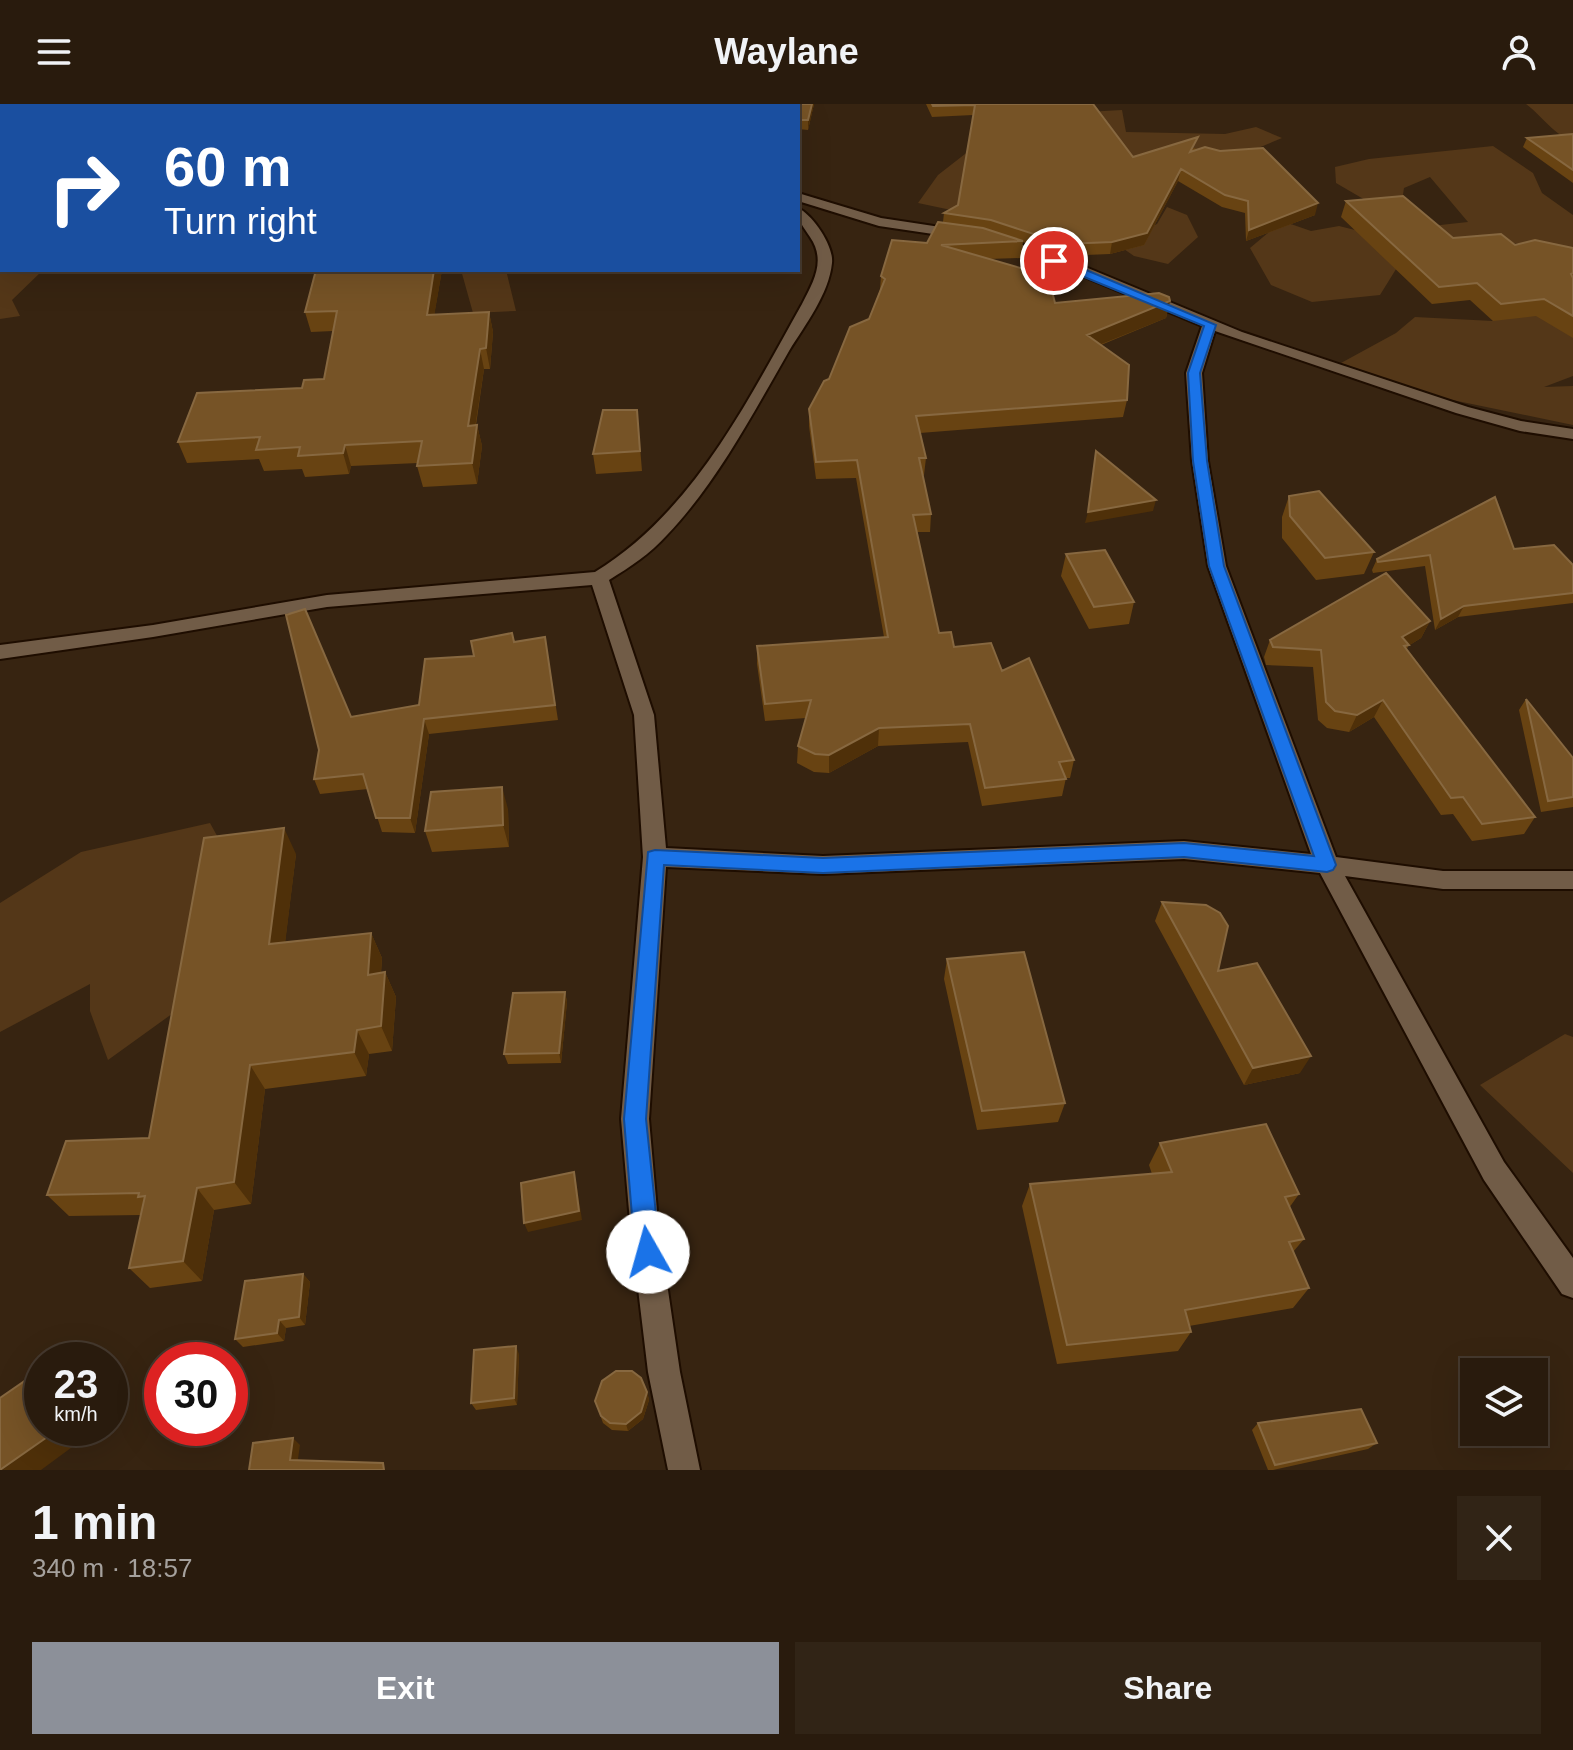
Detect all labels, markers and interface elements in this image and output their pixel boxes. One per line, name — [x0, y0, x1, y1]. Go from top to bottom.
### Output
icon: menu — [32, 30, 76, 74]
icon: person — [1497, 30, 1541, 74]
text: Waylane — [714, 31, 859, 72]
text: 60 m — [164, 135, 292, 198]
icon: right — [32, 136, 136, 240]
text: Turn right — [164, 201, 317, 242]
pin — [1020, 227, 1088, 295]
icon: arrive — [1032, 239, 1076, 283]
position arrow — [606, 1210, 690, 1294]
speed limit sign: 30 — [144, 1342, 248, 1446]
map controls — [1460, 1358, 1548, 1446]
button: layers — [1460, 1358, 1548, 1446]
text: 23 — [54, 1362, 98, 1406]
text: km/h — [54, 1403, 98, 1425]
text: 1 min — [32, 1496, 157, 1549]
button: close — [1457, 1496, 1541, 1580]
text: 340 m · 18:57 — [32, 1553, 192, 1583]
button: Exit — [32, 1642, 779, 1734]
button: Share — [795, 1642, 1541, 1734]

